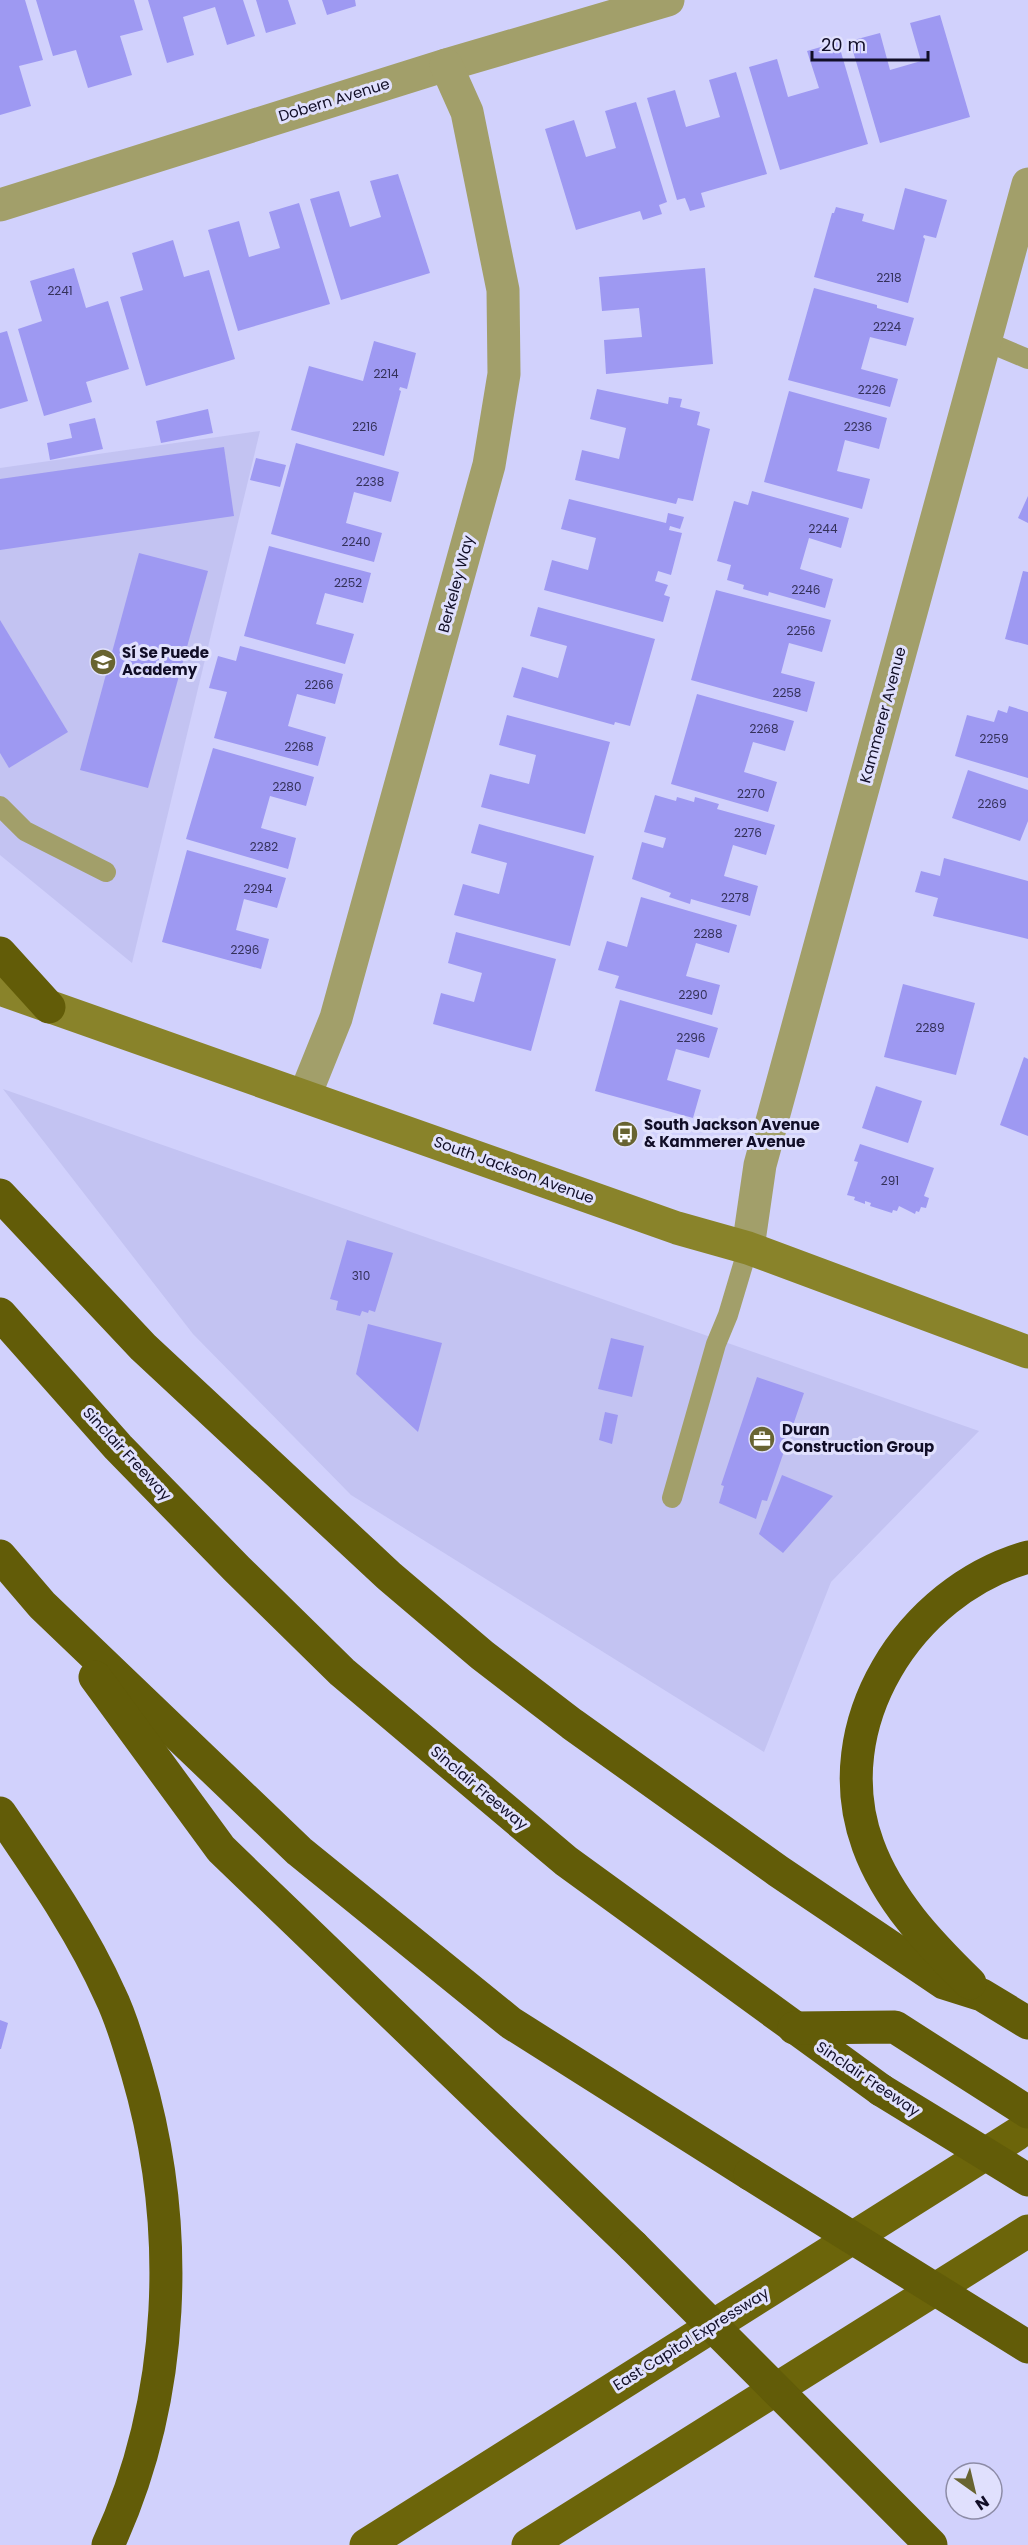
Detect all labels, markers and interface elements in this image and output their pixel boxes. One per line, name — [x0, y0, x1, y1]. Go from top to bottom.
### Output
scale bar — [812, 24, 928, 62]
text: 20 m — [821, 32, 866, 57]
street label: Dobern Avenue — [276, 73, 392, 126]
house number: 2218 — [876, 269, 902, 286]
house number: 2241 — [47, 282, 73, 299]
house number: 2224 — [873, 318, 902, 335]
house number: 2214 — [373, 365, 399, 382]
house number: 2226 — [858, 381, 886, 398]
house number: 2216 — [352, 418, 378, 435]
house number: 2236 — [844, 418, 872, 435]
house number: 2238 — [356, 473, 384, 490]
house number: 2244 — [809, 520, 838, 537]
street label: Berkeley Way — [432, 532, 479, 635]
house number: 2240 — [342, 533, 370, 550]
house number: 2252 — [334, 574, 362, 591]
house number: 2246 — [792, 581, 820, 598]
house number: 2256 — [787, 622, 815, 639]
place label: Sí Se Puede Academy — [122, 642, 209, 680]
street label: Kammerer Avenue — [854, 644, 911, 785]
school or university icon: Sí Se Puede Academy — [88, 647, 118, 677]
house number: 2266 — [304, 676, 334, 693]
house number: 2258 — [773, 684, 801, 701]
house number: 2268 — [750, 720, 779, 737]
house number: 2259 — [980, 730, 1008, 747]
house number: 2268 — [285, 738, 314, 755]
house number: 2280 — [273, 778, 301, 795]
house number: 2270 — [737, 785, 765, 802]
house number: 2269 — [978, 795, 1006, 812]
house number: 2276 — [734, 824, 762, 841]
house number: 2282 — [250, 838, 278, 855]
house number: 2294 — [244, 880, 273, 897]
house number: 2278 — [721, 889, 749, 906]
house number: 2288 — [694, 925, 722, 942]
house number: 2296 — [231, 941, 259, 958]
house number: 2290 — [679, 986, 707, 1003]
house number: 2289 — [916, 1019, 944, 1036]
house number: 2296 — [677, 1029, 705, 1046]
place label: South Jackson Avenue & Kammerer Avenue — [644, 1114, 820, 1152]
bus stop icon: South Jackson Avenue & Kammerer Avenue — [610, 1119, 640, 1149]
street label: South Jackson Avenue — [431, 1131, 597, 1208]
house number: 291 — [881, 1172, 899, 1189]
house number: 310 — [352, 1267, 370, 1284]
street label: Sinclair Freeway — [78, 1402, 177, 1505]
place label: Duran Construction Group — [782, 1419, 934, 1457]
office icon: Duran Construction Group — [747, 1424, 777, 1454]
street label: Sinclair Freeway — [426, 1741, 533, 1835]
street label: Sinclair Freeway — [812, 2036, 925, 2121]
street label: East Capitol Expressway — [609, 2282, 773, 2395]
north arrow — [944, 2461, 1004, 2521]
text: N — [971, 2490, 994, 2516]

